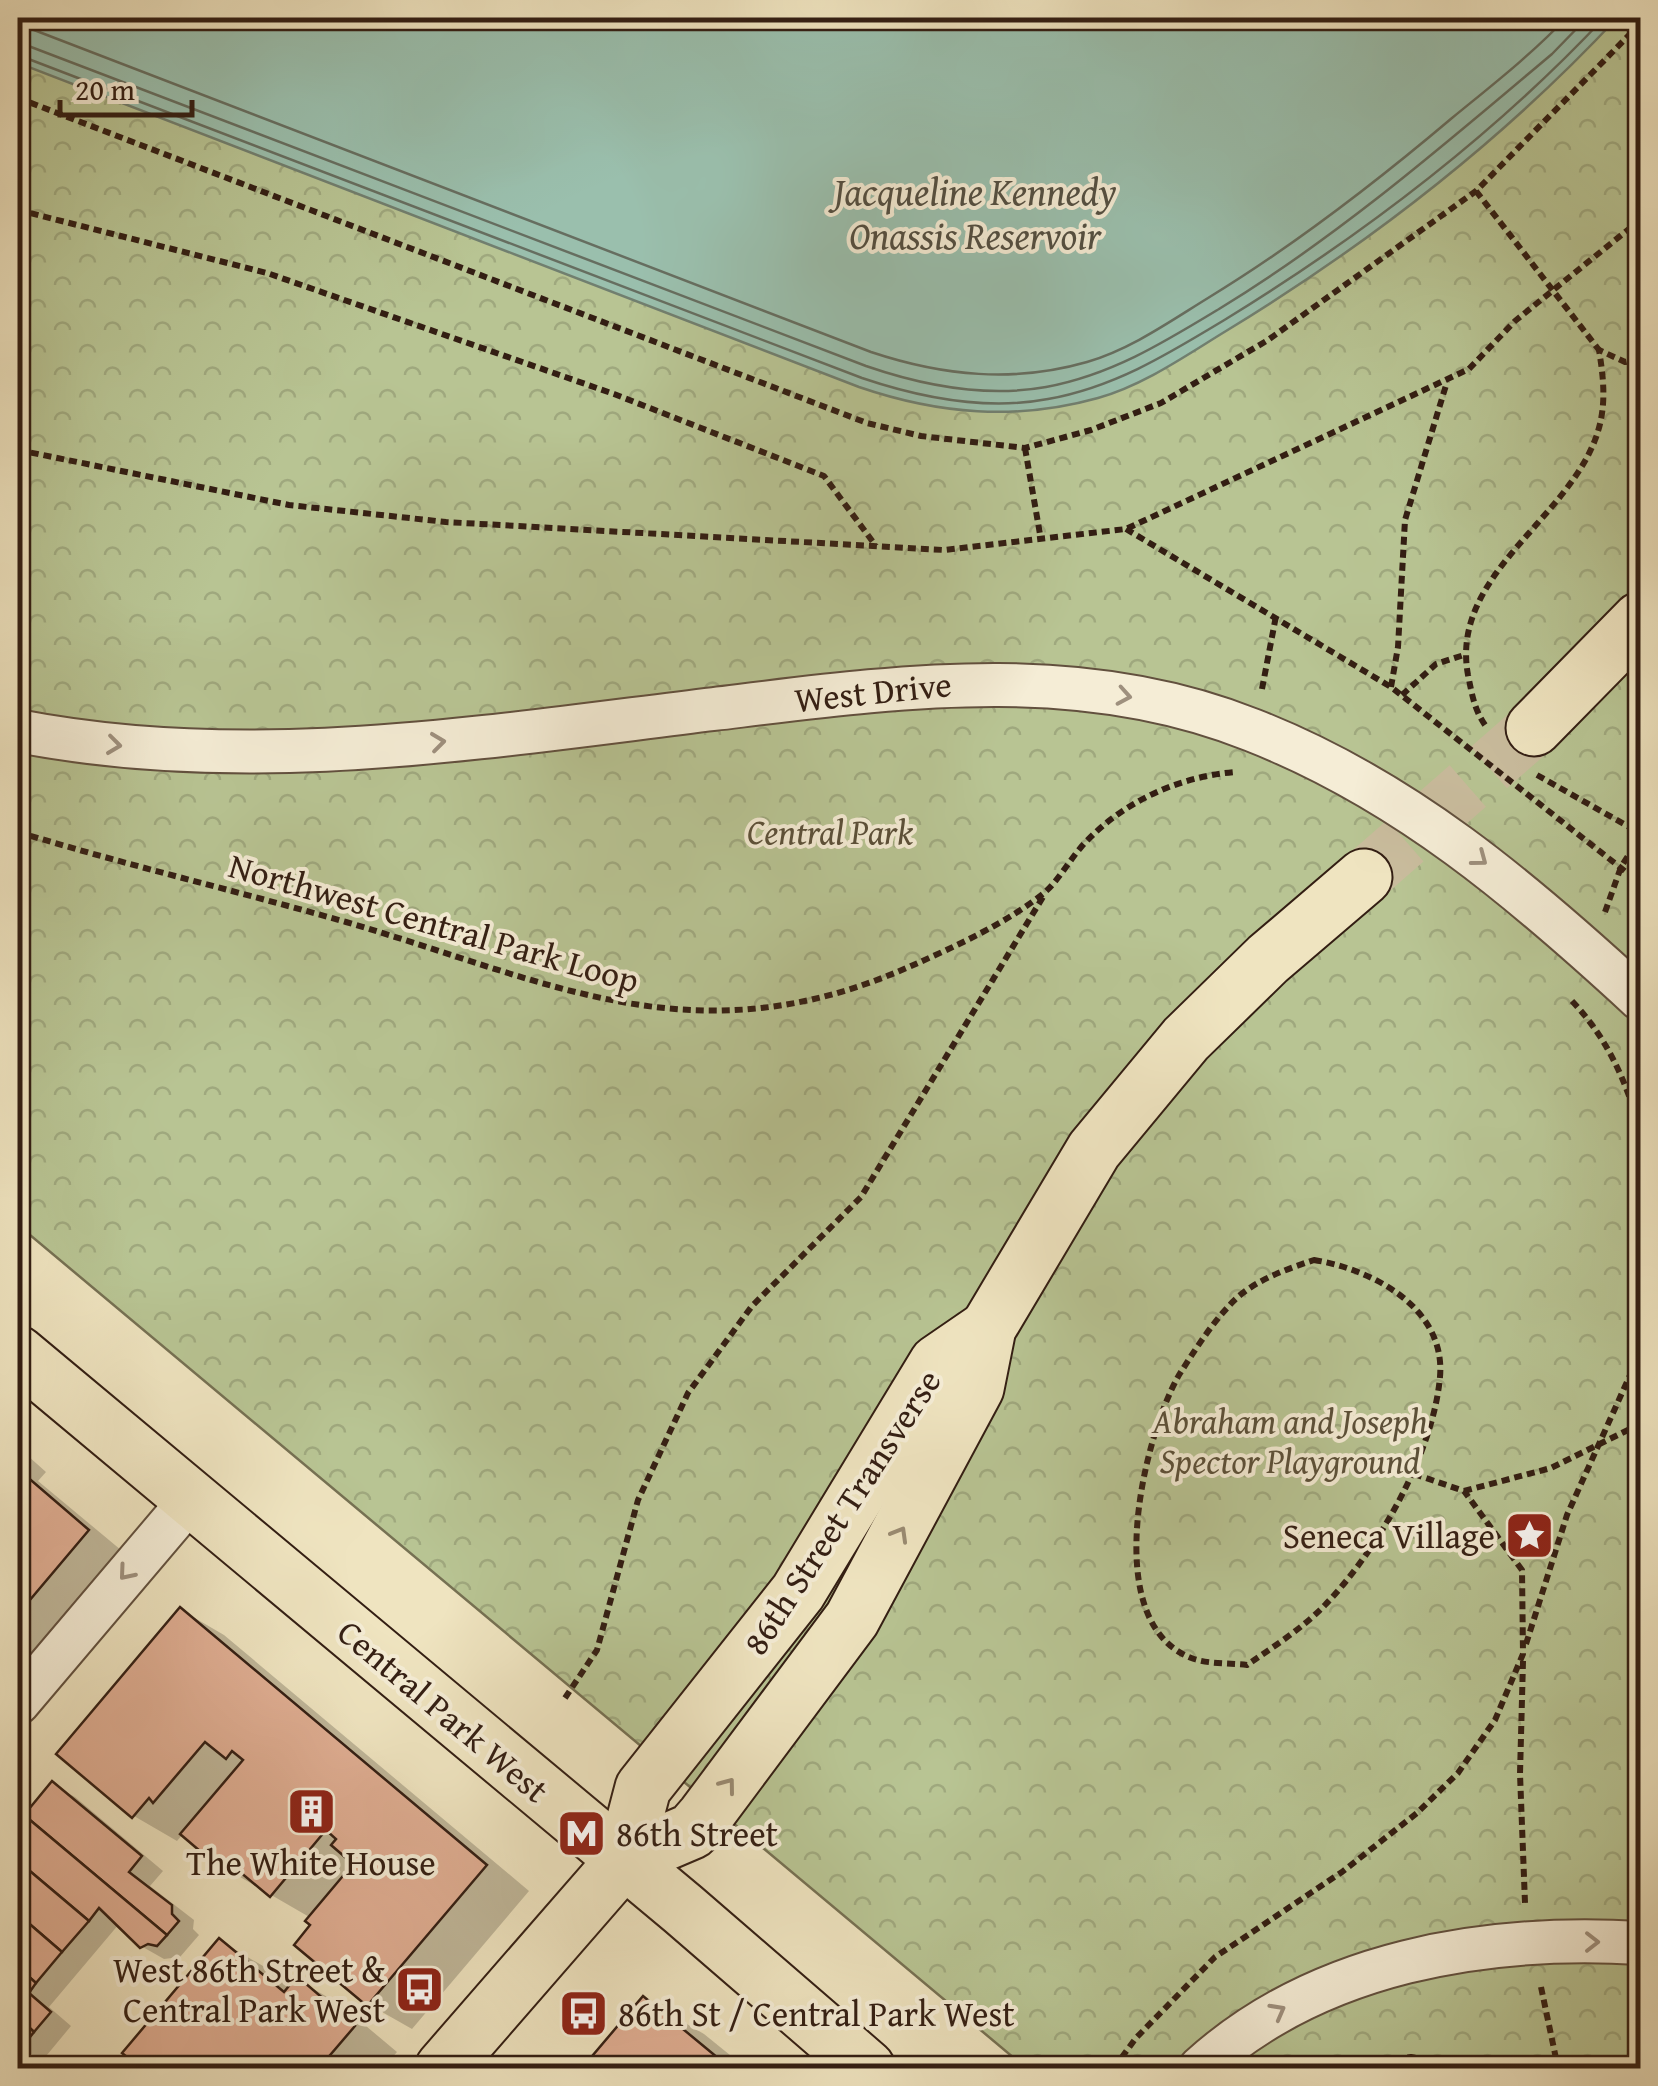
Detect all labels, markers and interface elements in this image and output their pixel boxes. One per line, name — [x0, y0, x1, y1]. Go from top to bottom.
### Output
scale bar — [60, 55, 192, 117]
text: 20 m — [75, 67, 135, 111]
water label: Jacqueline Kennedy Onassis Reservoir — [828, 163, 1116, 263]
street label: West Drive — [792, 658, 954, 725]
one-way arrow — [1116, 685, 1132, 706]
one-way arrow — [430, 732, 446, 753]
one-way arrow — [106, 734, 122, 755]
park label: Central Park — [747, 806, 914, 857]
street label: Northwest Central Park Loop — [223, 840, 645, 1006]
one-way arrow — [1469, 848, 1487, 865]
street label: 86th Street Transverse — [730, 1359, 953, 1665]
park label: Abraham and Joseph Spector Playground — [1151, 1395, 1428, 1486]
place label: Seneca Village — [1283, 1510, 1495, 1561]
place icon: Seneca Village — [1504, 1510, 1556, 1562]
one-way arrow — [888, 1527, 908, 1545]
one-way arrow — [120, 1561, 138, 1579]
street label: Central Park West — [327, 1607, 560, 1814]
one-way arrow — [717, 1778, 734, 1796]
building icon: The White House — [285, 1785, 337, 1837]
metro station icon: 86th Street — [555, 1808, 607, 1860]
place label: 86th Street — [616, 1808, 778, 1859]
place label: The White House — [186, 1837, 436, 1888]
one-way arrow — [1584, 1931, 1600, 1953]
place label: West 86th Street & Central Park West — [113, 1944, 385, 2035]
bus stop icon: West 86th Street & Central Park West — [394, 1964, 446, 2016]
bus stop icon: 86th St / Central Park West — [557, 1988, 609, 2040]
place label: 86th St / Central Park West — [618, 1988, 1015, 2039]
one-way arrow — [1267, 2003, 1285, 2023]

